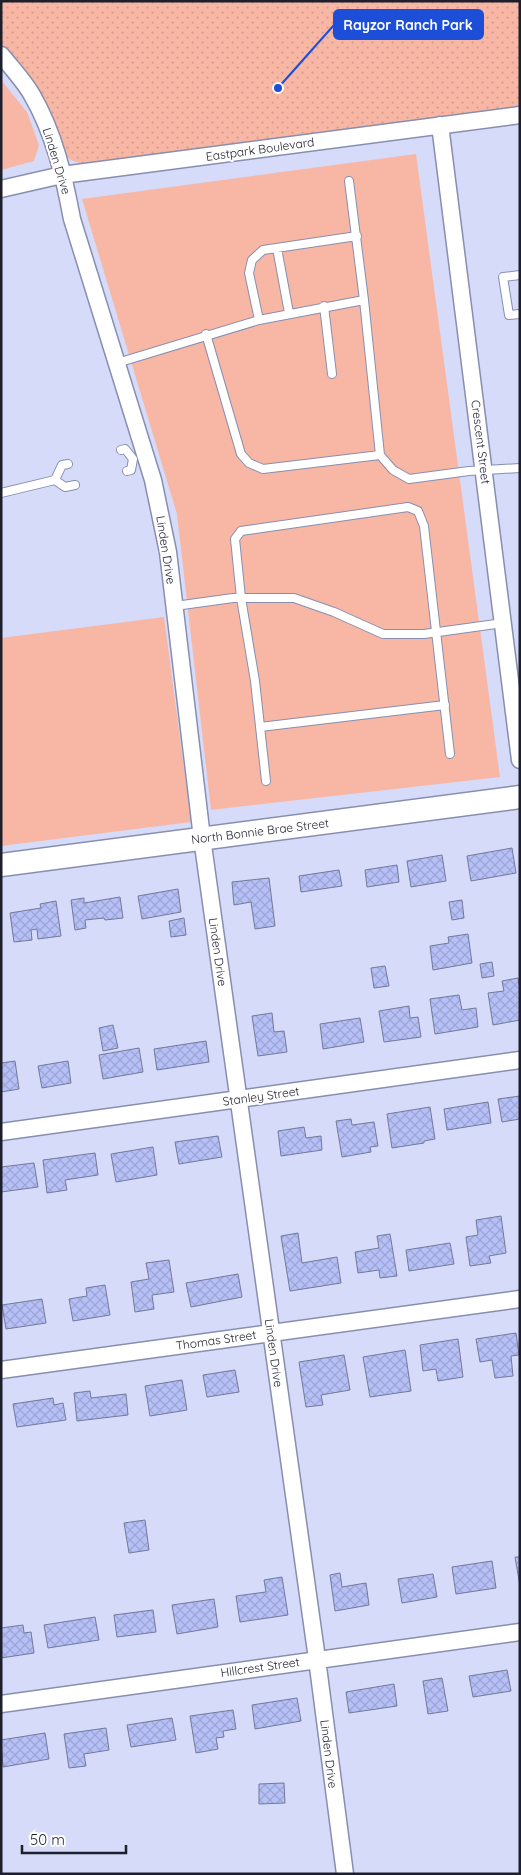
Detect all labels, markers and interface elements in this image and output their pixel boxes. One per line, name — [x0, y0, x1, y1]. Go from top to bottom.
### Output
callout: Rayzor Ranch Park — [334, 10, 483, 39]
text: Rayzor Ranch Park — [343, 16, 473, 34]
street label: Linden Drive — [40, 126, 74, 196]
street label: Eastpark Boulevard — [205, 134, 315, 164]
street label: Crescent Street — [468, 399, 494, 485]
street label: Linden Drive — [153, 515, 179, 585]
street label: North Bonnie Brae Street — [190, 815, 330, 847]
street label: Linden Drive — [206, 917, 230, 987]
street label: Stanley Street — [222, 1083, 300, 1109]
street label: Linden Drive — [262, 1318, 286, 1388]
street label: Thomas Street — [175, 1327, 257, 1353]
street label: Hillcrest Street — [219, 1654, 301, 1680]
street label: Linden Drive — [317, 1719, 341, 1789]
scale bar — [22, 1822, 126, 1854]
text: 50 m — [30, 1830, 65, 1849]

